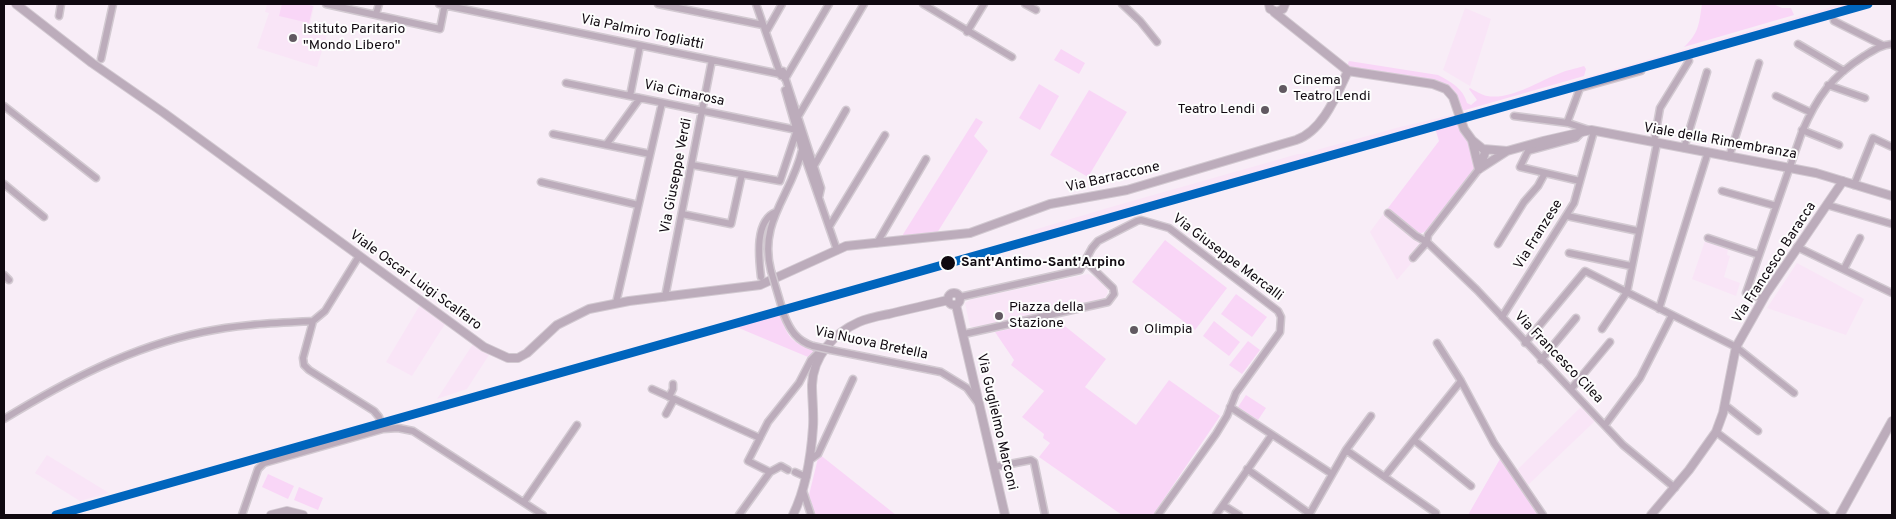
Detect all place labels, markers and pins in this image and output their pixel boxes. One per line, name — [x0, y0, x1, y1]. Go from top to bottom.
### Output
place label: Istituto Paritario "Mondo Libero" — [303, 22, 405, 54]
marker: Istituto Paritario "Mondo Libero" — [287, 32, 299, 44]
place label: Cinema Teatro Lendi — [1293, 73, 1370, 105]
marker: Cinema Teatro Lendi — [1277, 83, 1289, 95]
place label: Teatro Lendi — [1178, 102, 1255, 118]
marker: Teatro Lendi — [1259, 104, 1271, 116]
marker: Sant'Antimo-Sant'Arpino — [939, 254, 957, 272]
place label: Sant'Antimo-Sant'Arpino — [961, 255, 1125, 271]
place label: Piazza della Stazione — [1009, 300, 1084, 332]
marker: Piazza della Stazione — [993, 310, 1005, 322]
place label: Olimpia — [1144, 322, 1192, 338]
marker: Olimpia — [1128, 324, 1140, 336]

